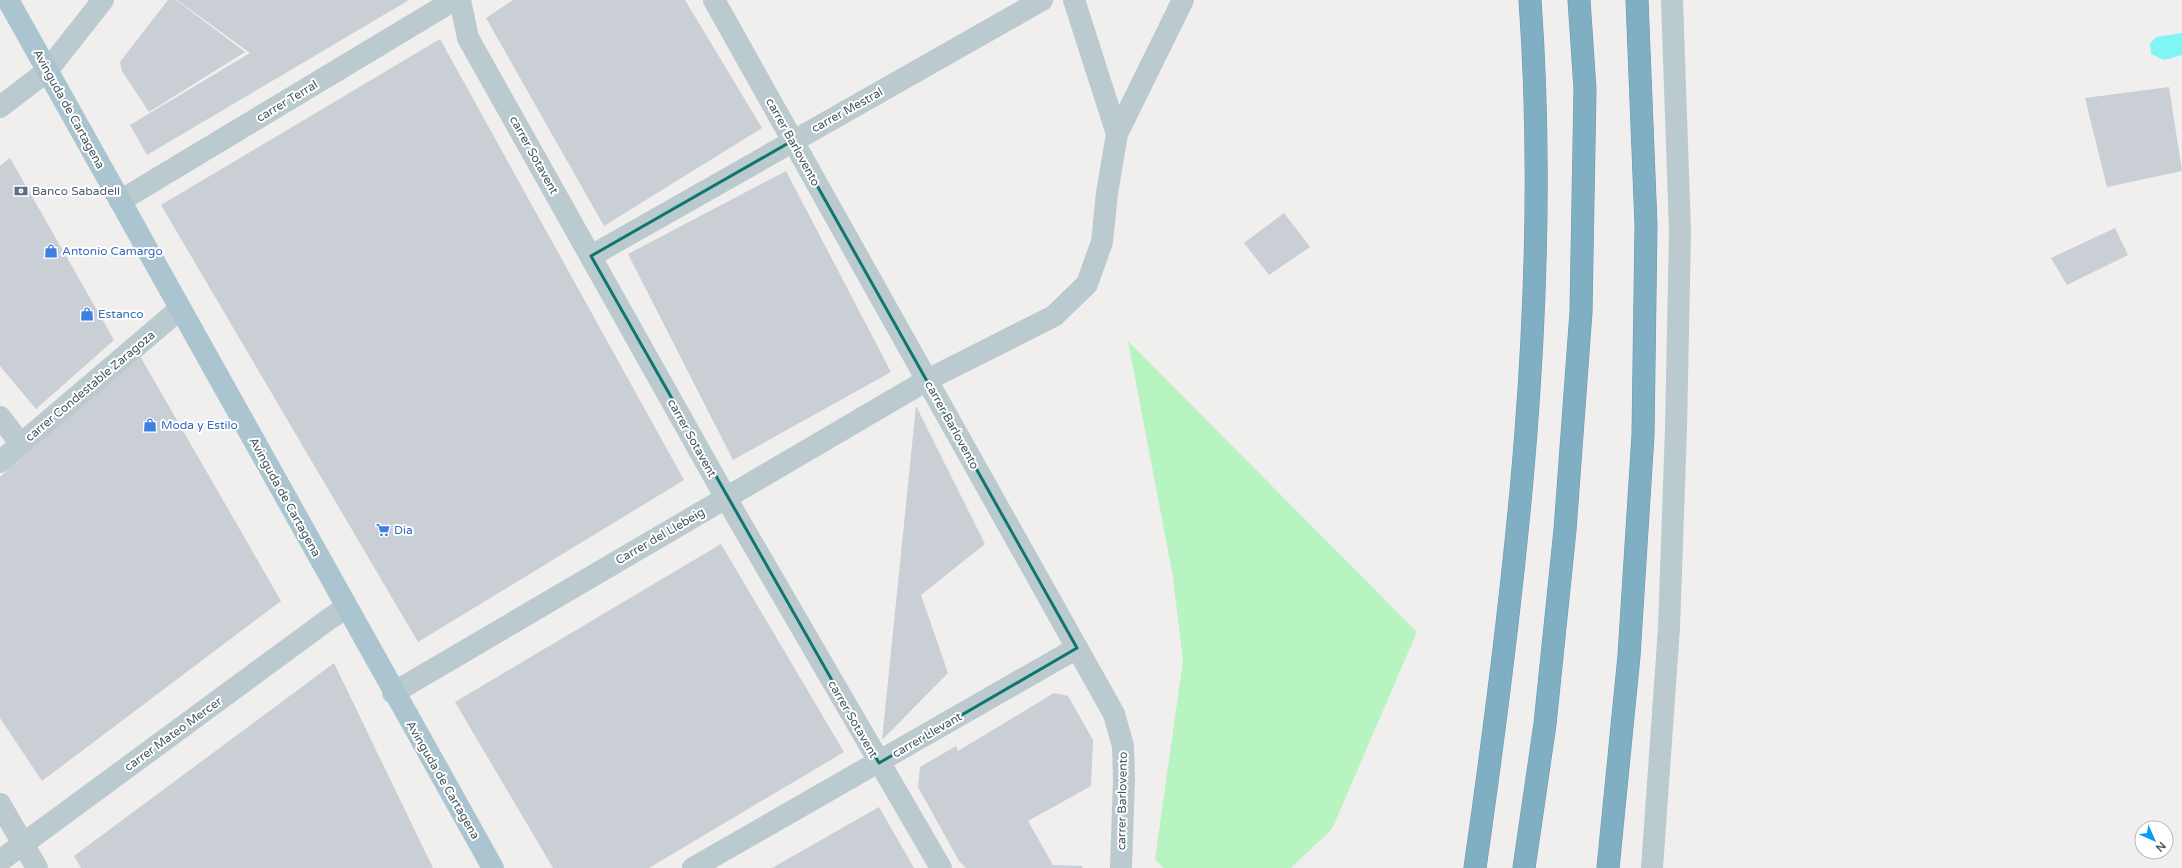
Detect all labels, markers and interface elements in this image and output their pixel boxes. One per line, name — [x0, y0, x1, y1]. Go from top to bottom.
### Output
street label: Avinguda de Cartagena — [30, 47, 108, 171]
street label: carrer Terral — [254, 77, 320, 125]
street label: carrer Mestral — [809, 85, 885, 135]
street label: carrer Barlovento — [763, 96, 823, 188]
street label: carrer Sotavent — [507, 113, 561, 197]
bank icon: Banco Sabadell — [13, 183, 29, 199]
place label: Banco Sabadell — [32, 184, 120, 198]
shop icon: Antonio Camargo — [43, 243, 59, 259]
place label: Antonio Camargo — [62, 244, 163, 258]
shop icon: Estanco — [79, 306, 95, 322]
place label: Estanco — [98, 307, 144, 321]
street label: carrer Condestable Zaragoza — [22, 328, 158, 444]
street label: carrer Barlovento — [922, 379, 982, 471]
street label: carrer Sotavent — [665, 396, 719, 480]
shop icon: Moda y Estilo — [142, 417, 158, 433]
place label: Moda y Estilo — [161, 418, 238, 432]
street label: Avinguda de Cartagena — [246, 435, 324, 559]
street label: Carrer del Llebeig — [613, 505, 707, 567]
supermarket icon: Dia — [375, 522, 391, 538]
place label: Dia — [394, 523, 413, 537]
street label: carrer Sotavent — [825, 678, 881, 761]
street label: carrer Mateo Mercer — [122, 694, 225, 774]
street label: carrer Llevant — [890, 709, 965, 761]
street label: Avinguda de Cartagena — [403, 718, 483, 842]
street label: carrer Barlovento — [1114, 752, 1130, 850]
north arrow — [2134, 820, 2174, 860]
text: N — [2153, 839, 2168, 854]

